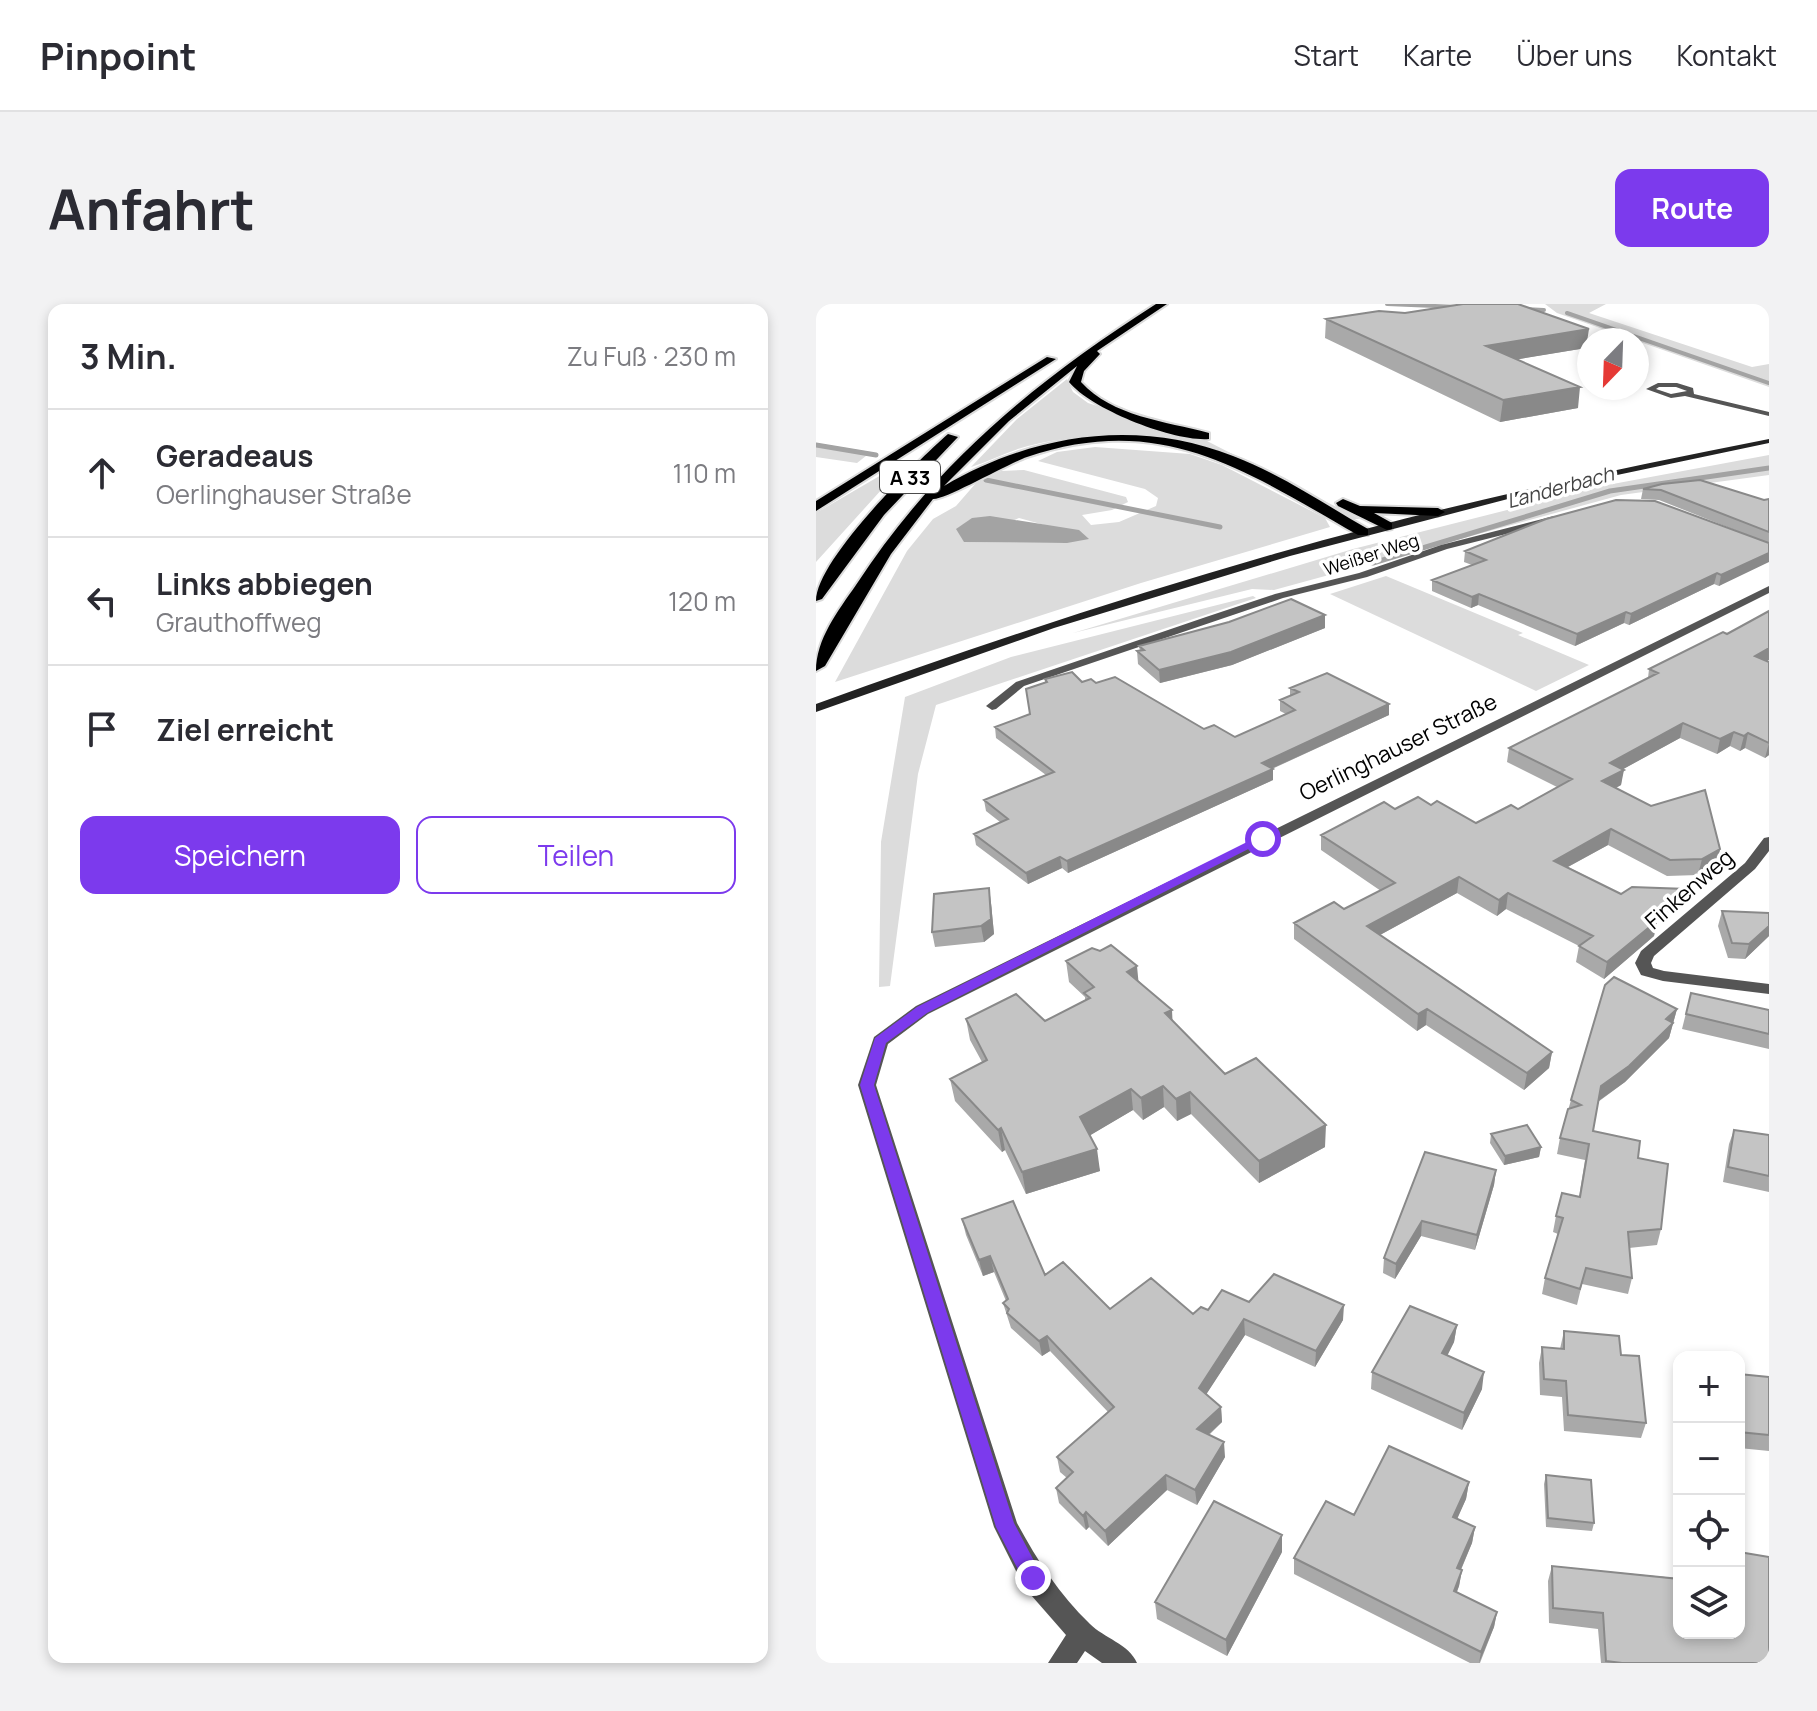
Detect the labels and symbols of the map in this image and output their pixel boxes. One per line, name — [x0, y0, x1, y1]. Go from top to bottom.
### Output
north arrow — [1577, 328, 1649, 400]
water label: Landerbach — [1503, 459, 1618, 514]
road number: A 33 — [880, 461, 940, 493]
street label: Weißer Weg — [1320, 527, 1422, 581]
street label: Oerlinghauser Straße — [1294, 686, 1502, 808]
route start — [1245, 821, 1281, 857]
street label: Finkenweg — [1638, 842, 1740, 936]
route end — [1015, 1560, 1051, 1596]

